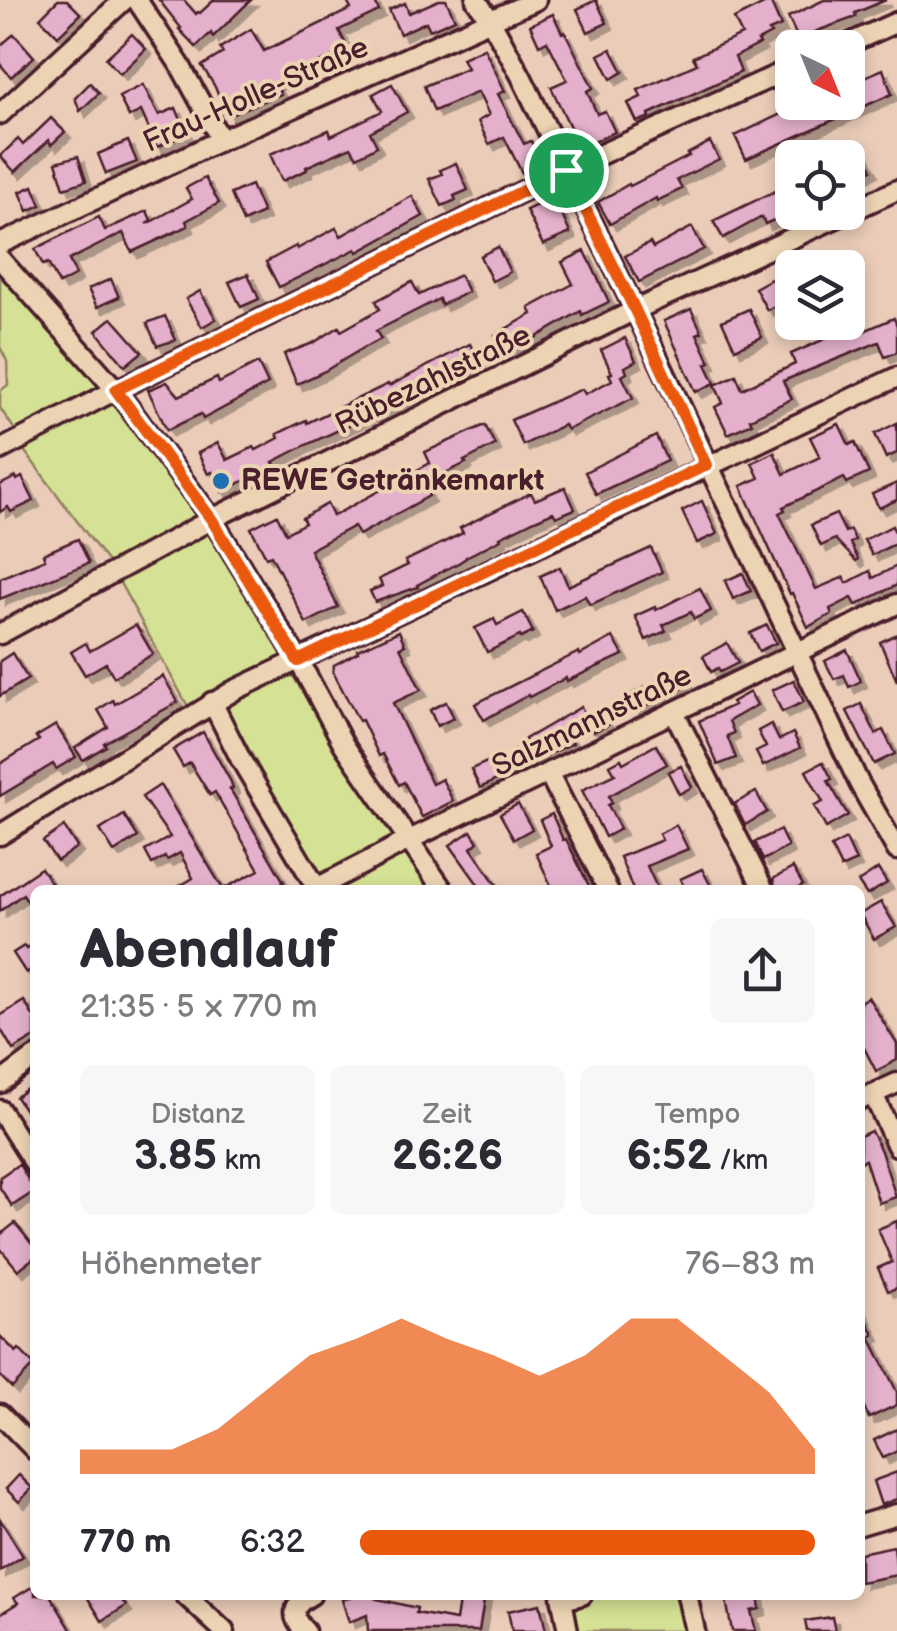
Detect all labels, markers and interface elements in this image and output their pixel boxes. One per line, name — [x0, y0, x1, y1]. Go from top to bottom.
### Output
street label: Frau-Holle-Straße — [138, 29, 374, 161]
north arrow — [775, 30, 865, 120]
map controls — [775, 30, 865, 340]
pin — [524, 128, 609, 213]
button: locate — [775, 140, 865, 230]
icon: arrive — [539, 143, 594, 198]
button: layers — [775, 250, 865, 340]
street label: Rübezahlstraße — [329, 317, 537, 443]
place label: REWE Getränkemarkt — [241, 463, 544, 499]
marker: REWE Getränkemarkt — [210, 470, 232, 492]
street label: Salzmannstraße — [486, 657, 698, 785]
text: Abendlauf — [80, 917, 337, 984]
button: share — [710, 918, 815, 1023]
text: 21:35 · 5 × 770 m — [80, 988, 318, 1027]
text: Distanz — [151, 1098, 244, 1131]
text: Zeit — [423, 1098, 472, 1131]
text: Tempo — [655, 1098, 740, 1131]
text: 3.85 — [134, 1131, 217, 1182]
text: 26:26 — [392, 1131, 503, 1182]
text: 6:52 — [626, 1131, 711, 1182]
text: km — [217, 1144, 261, 1177]
text: /km — [711, 1144, 769, 1177]
text: Höhenmeter — [80, 1245, 261, 1284]
text: 76–83 m — [685, 1245, 815, 1284]
text: 770 m — [80, 1523, 171, 1562]
text: 6:32 — [240, 1523, 305, 1562]

